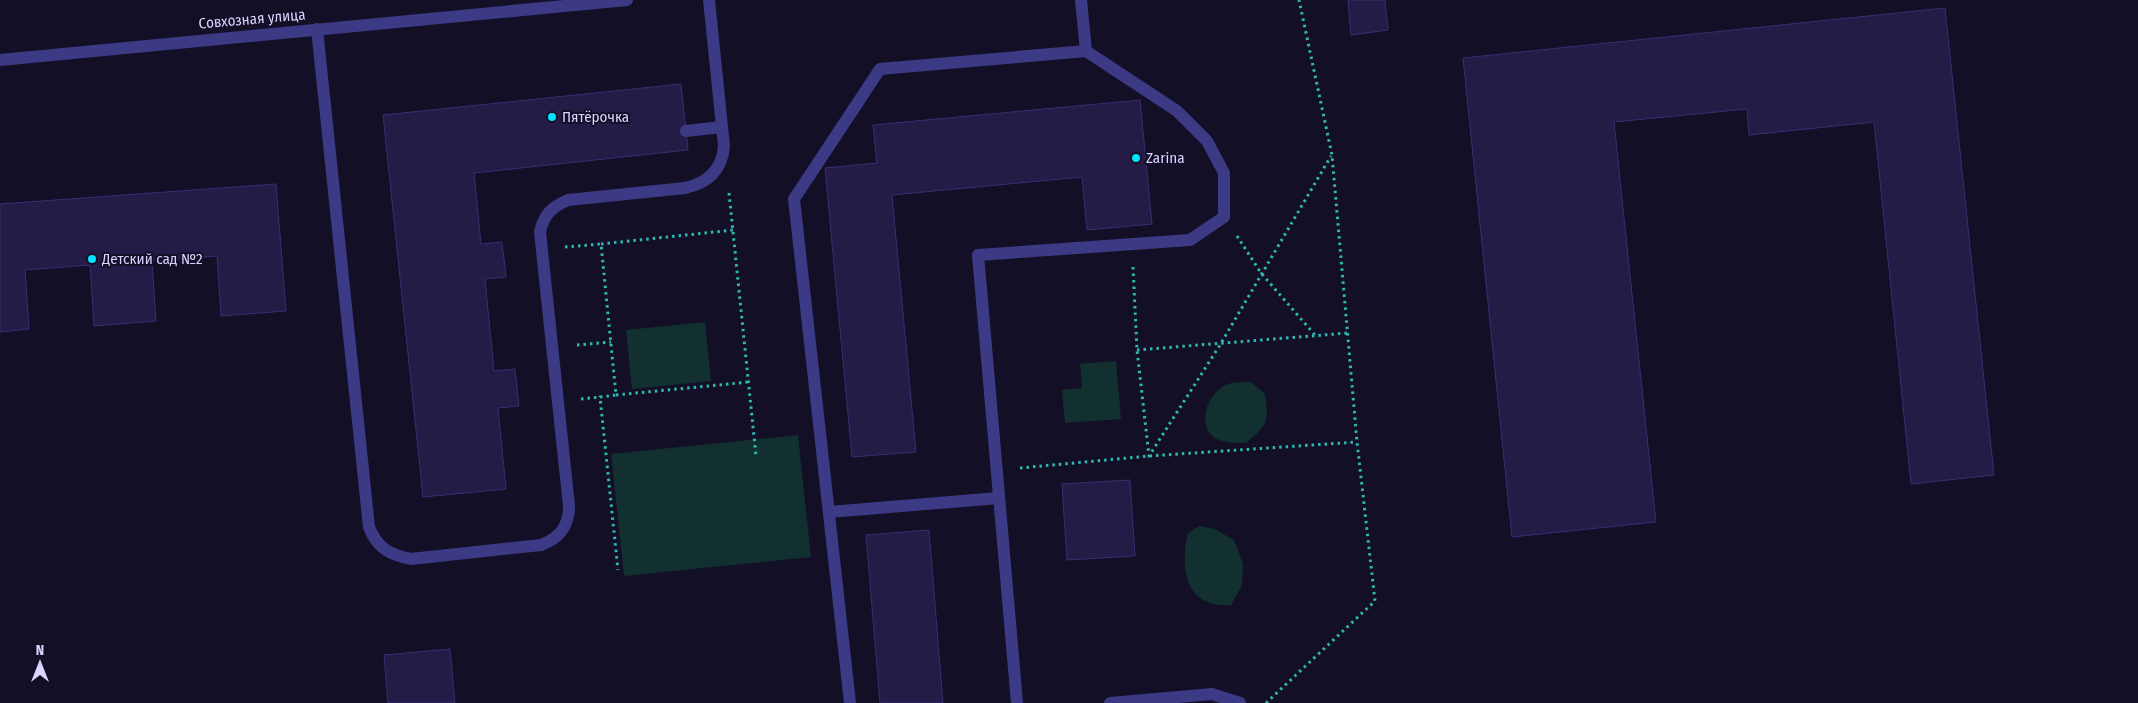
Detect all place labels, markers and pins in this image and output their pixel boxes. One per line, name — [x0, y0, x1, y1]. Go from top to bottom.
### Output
place label: Пятёрочка — [562, 108, 629, 126]
marker: Пятёрочка — [546, 111, 558, 123]
place label: Zarina — [1146, 149, 1184, 167]
marker: Zarina — [1130, 152, 1142, 164]
place label: Детский сад №2 — [101, 250, 203, 268]
marker: Детский сад №2 — [86, 253, 98, 265]

